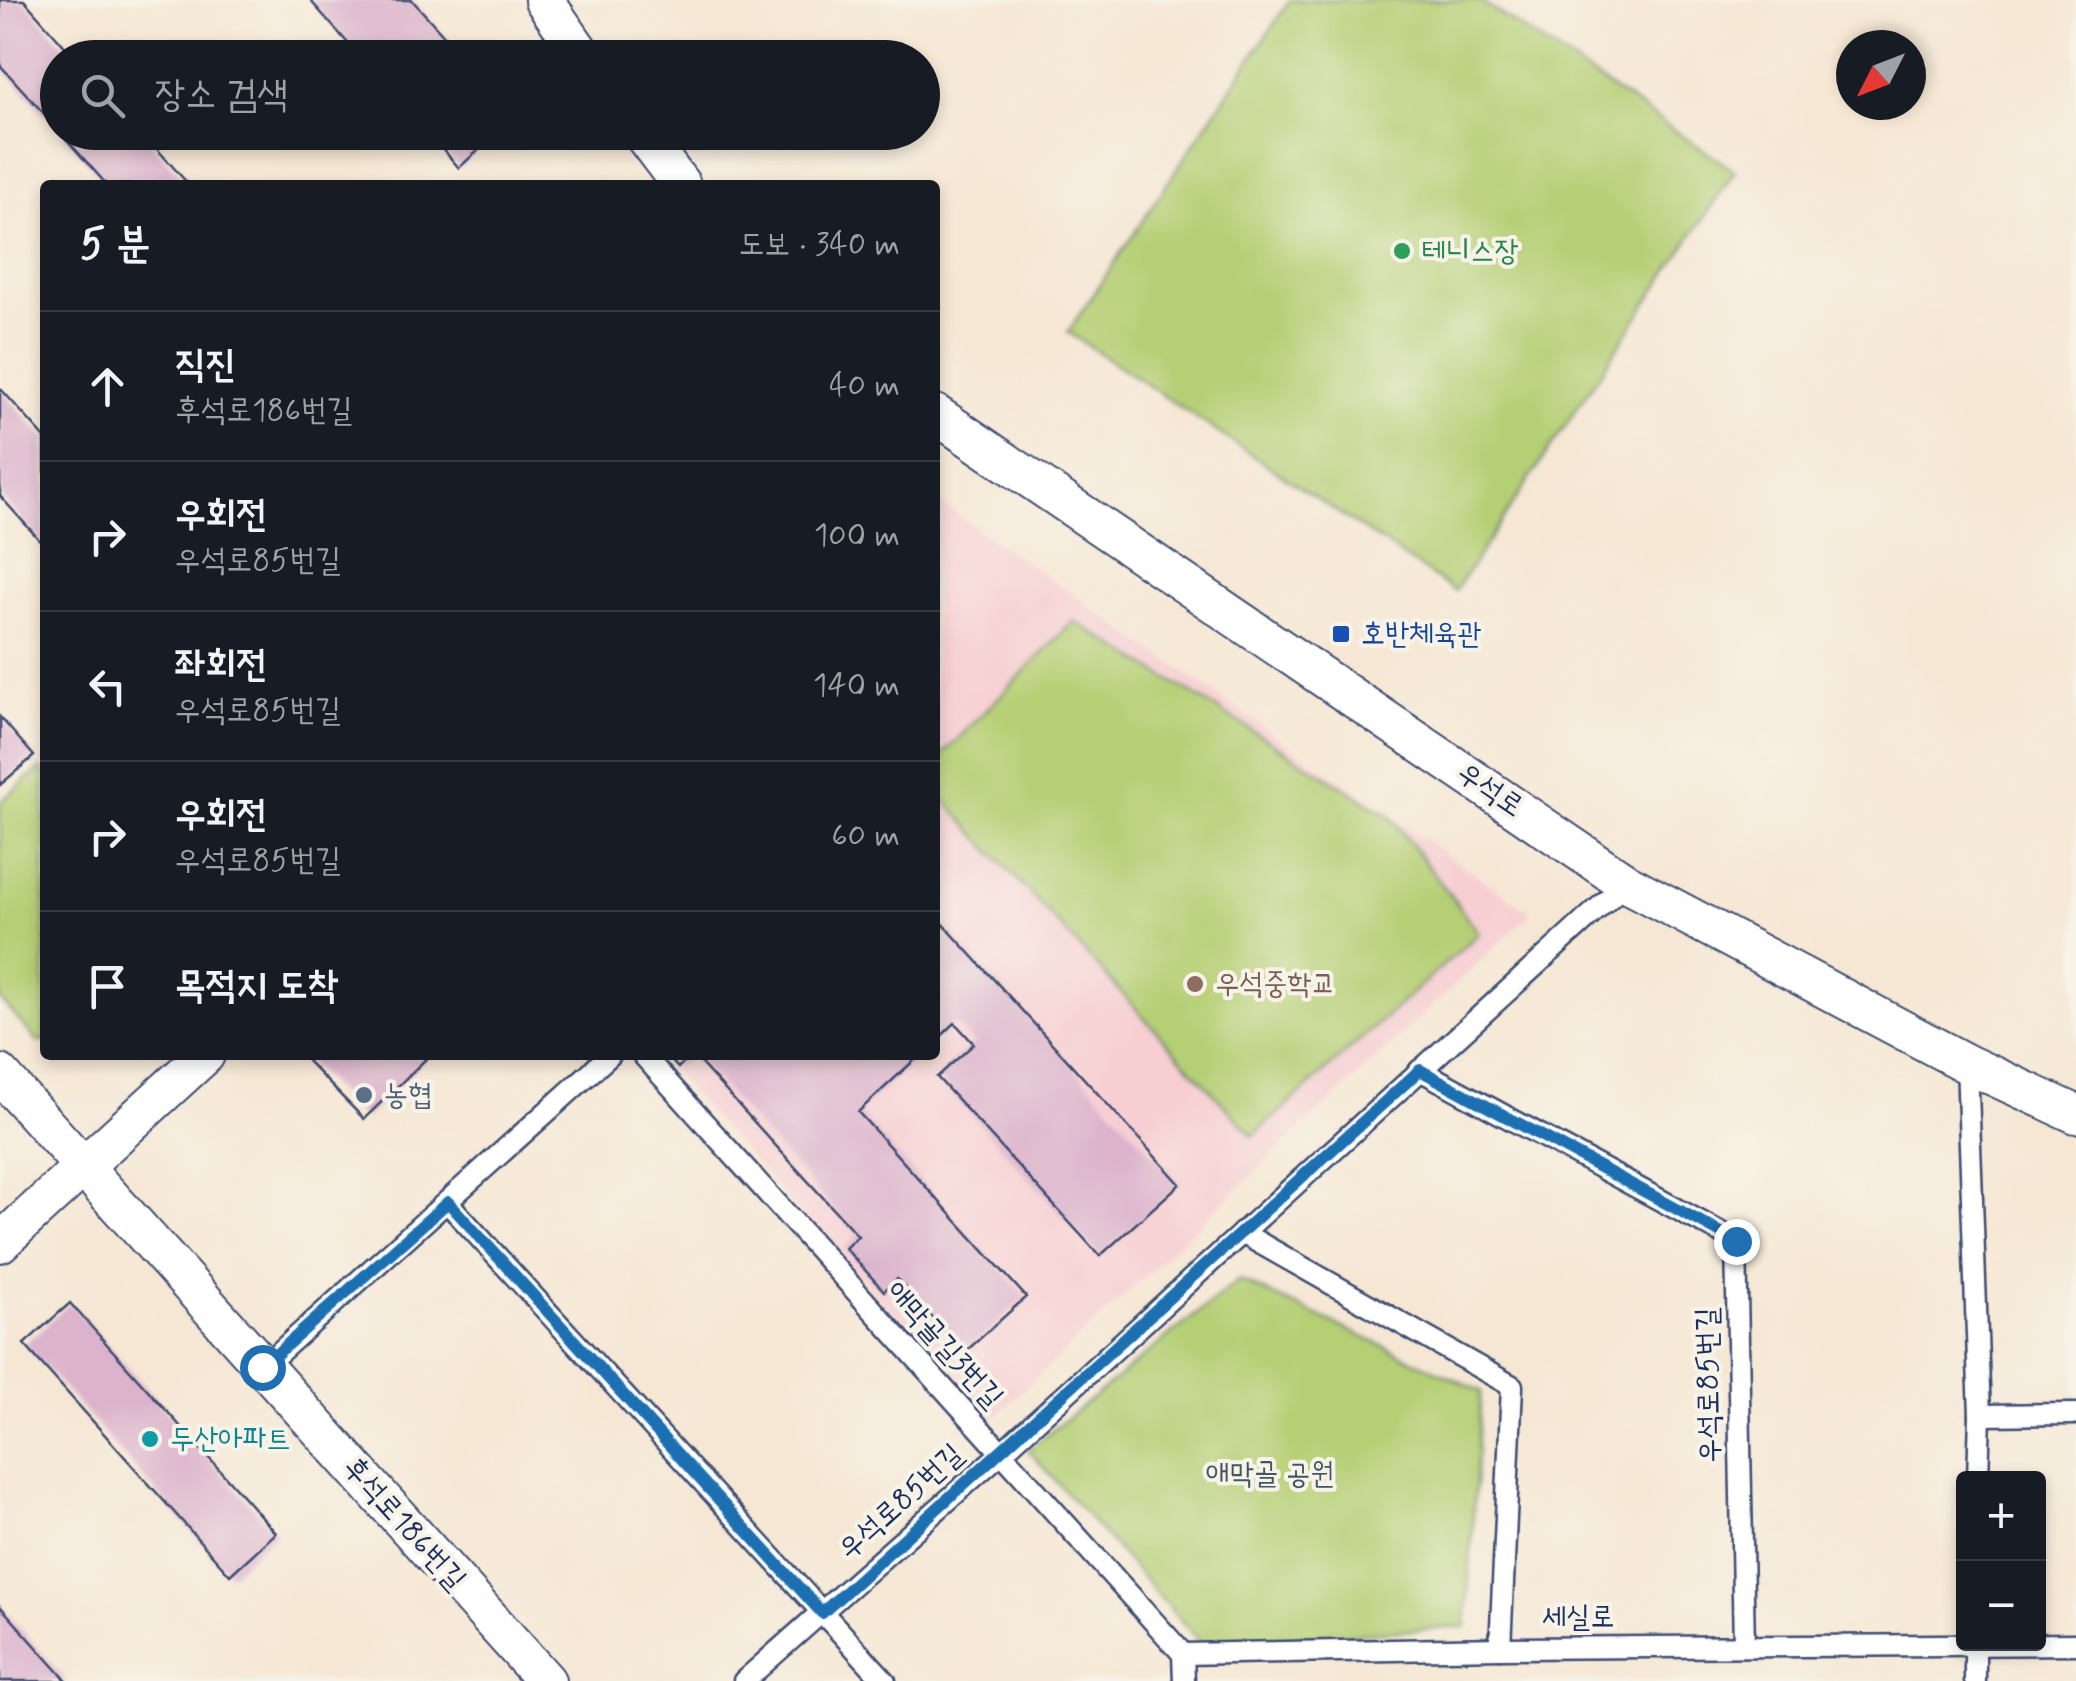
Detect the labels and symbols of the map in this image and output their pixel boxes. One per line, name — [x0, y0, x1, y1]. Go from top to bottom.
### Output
north arrow — [1836, 30, 1926, 120]
place label: 테니스장 — [1422, 232, 1519, 271]
marker: 테니스장 — [1391, 240, 1413, 262]
place label: 호반체육관 — [1361, 615, 1482, 654]
marker: 호반체육관 — [1330, 623, 1352, 645]
street label: 우석로 — [1449, 754, 1531, 826]
place label: 우석중학교 — [1215, 965, 1336, 1004]
marker: 우석중학교 — [1184, 973, 1206, 995]
place label: 농협 — [384, 1076, 432, 1115]
marker: 농협 — [353, 1084, 375, 1106]
route end — [1714, 1219, 1760, 1265]
street label: 애막골길3번길 — [877, 1273, 1011, 1417]
street label: 우석로85번길 — [1688, 1307, 1730, 1463]
route start — [240, 1345, 286, 1391]
place label: 두산아파트 — [170, 1420, 291, 1459]
marker: 두산아파트 — [139, 1428, 161, 1450]
street label: 우석로85번길 — [830, 1435, 972, 1569]
street label: 후석로186번길 — [334, 1449, 474, 1599]
park label: 애막골 공원 — [1206, 1455, 1334, 1494]
street label: 세실로 — [1542, 1598, 1614, 1637]

